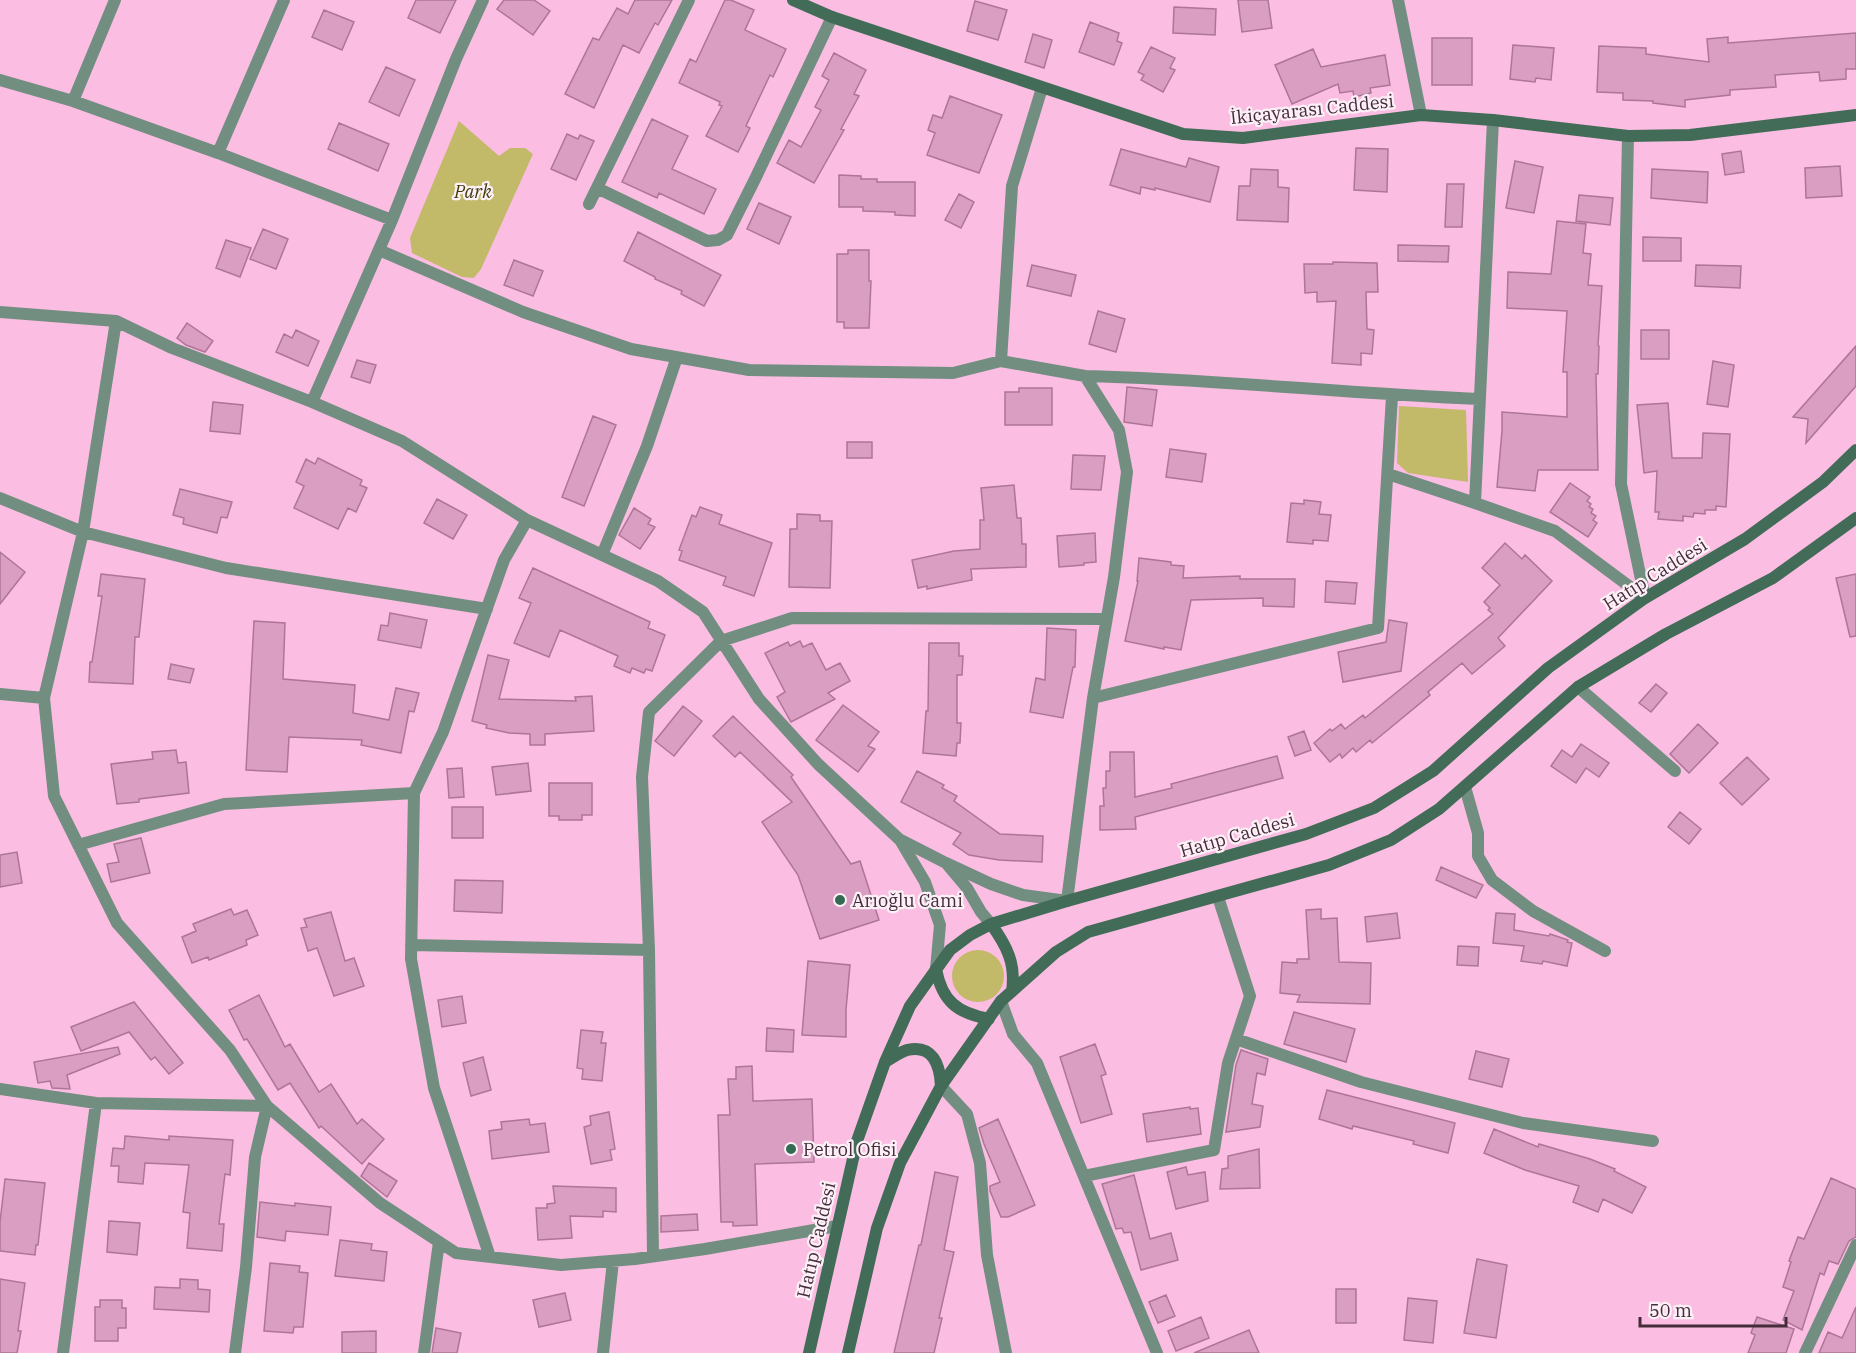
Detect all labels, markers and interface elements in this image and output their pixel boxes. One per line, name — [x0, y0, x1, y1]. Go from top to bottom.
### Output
street label: İkiçayarası Caddesi — [1229, 89, 1395, 129]
park label: Park — [453, 180, 492, 203]
street label: Hatıp Caddesi — [1599, 533, 1712, 615]
street label: Hatıp Caddesi — [1177, 808, 1297, 862]
place label: Arıoğlu Cami — [852, 889, 963, 912]
marker: Arıoğlu Cami — [833, 893, 847, 907]
place label: Petrol Ofisi — [803, 1138, 897, 1161]
marker: Petrol Ofisi — [784, 1142, 798, 1156]
street label: Hatıp Caddesi — [791, 1179, 841, 1300]
scale bar — [1640, 1290, 1786, 1328]
text: 50 m — [1649, 1299, 1692, 1322]

